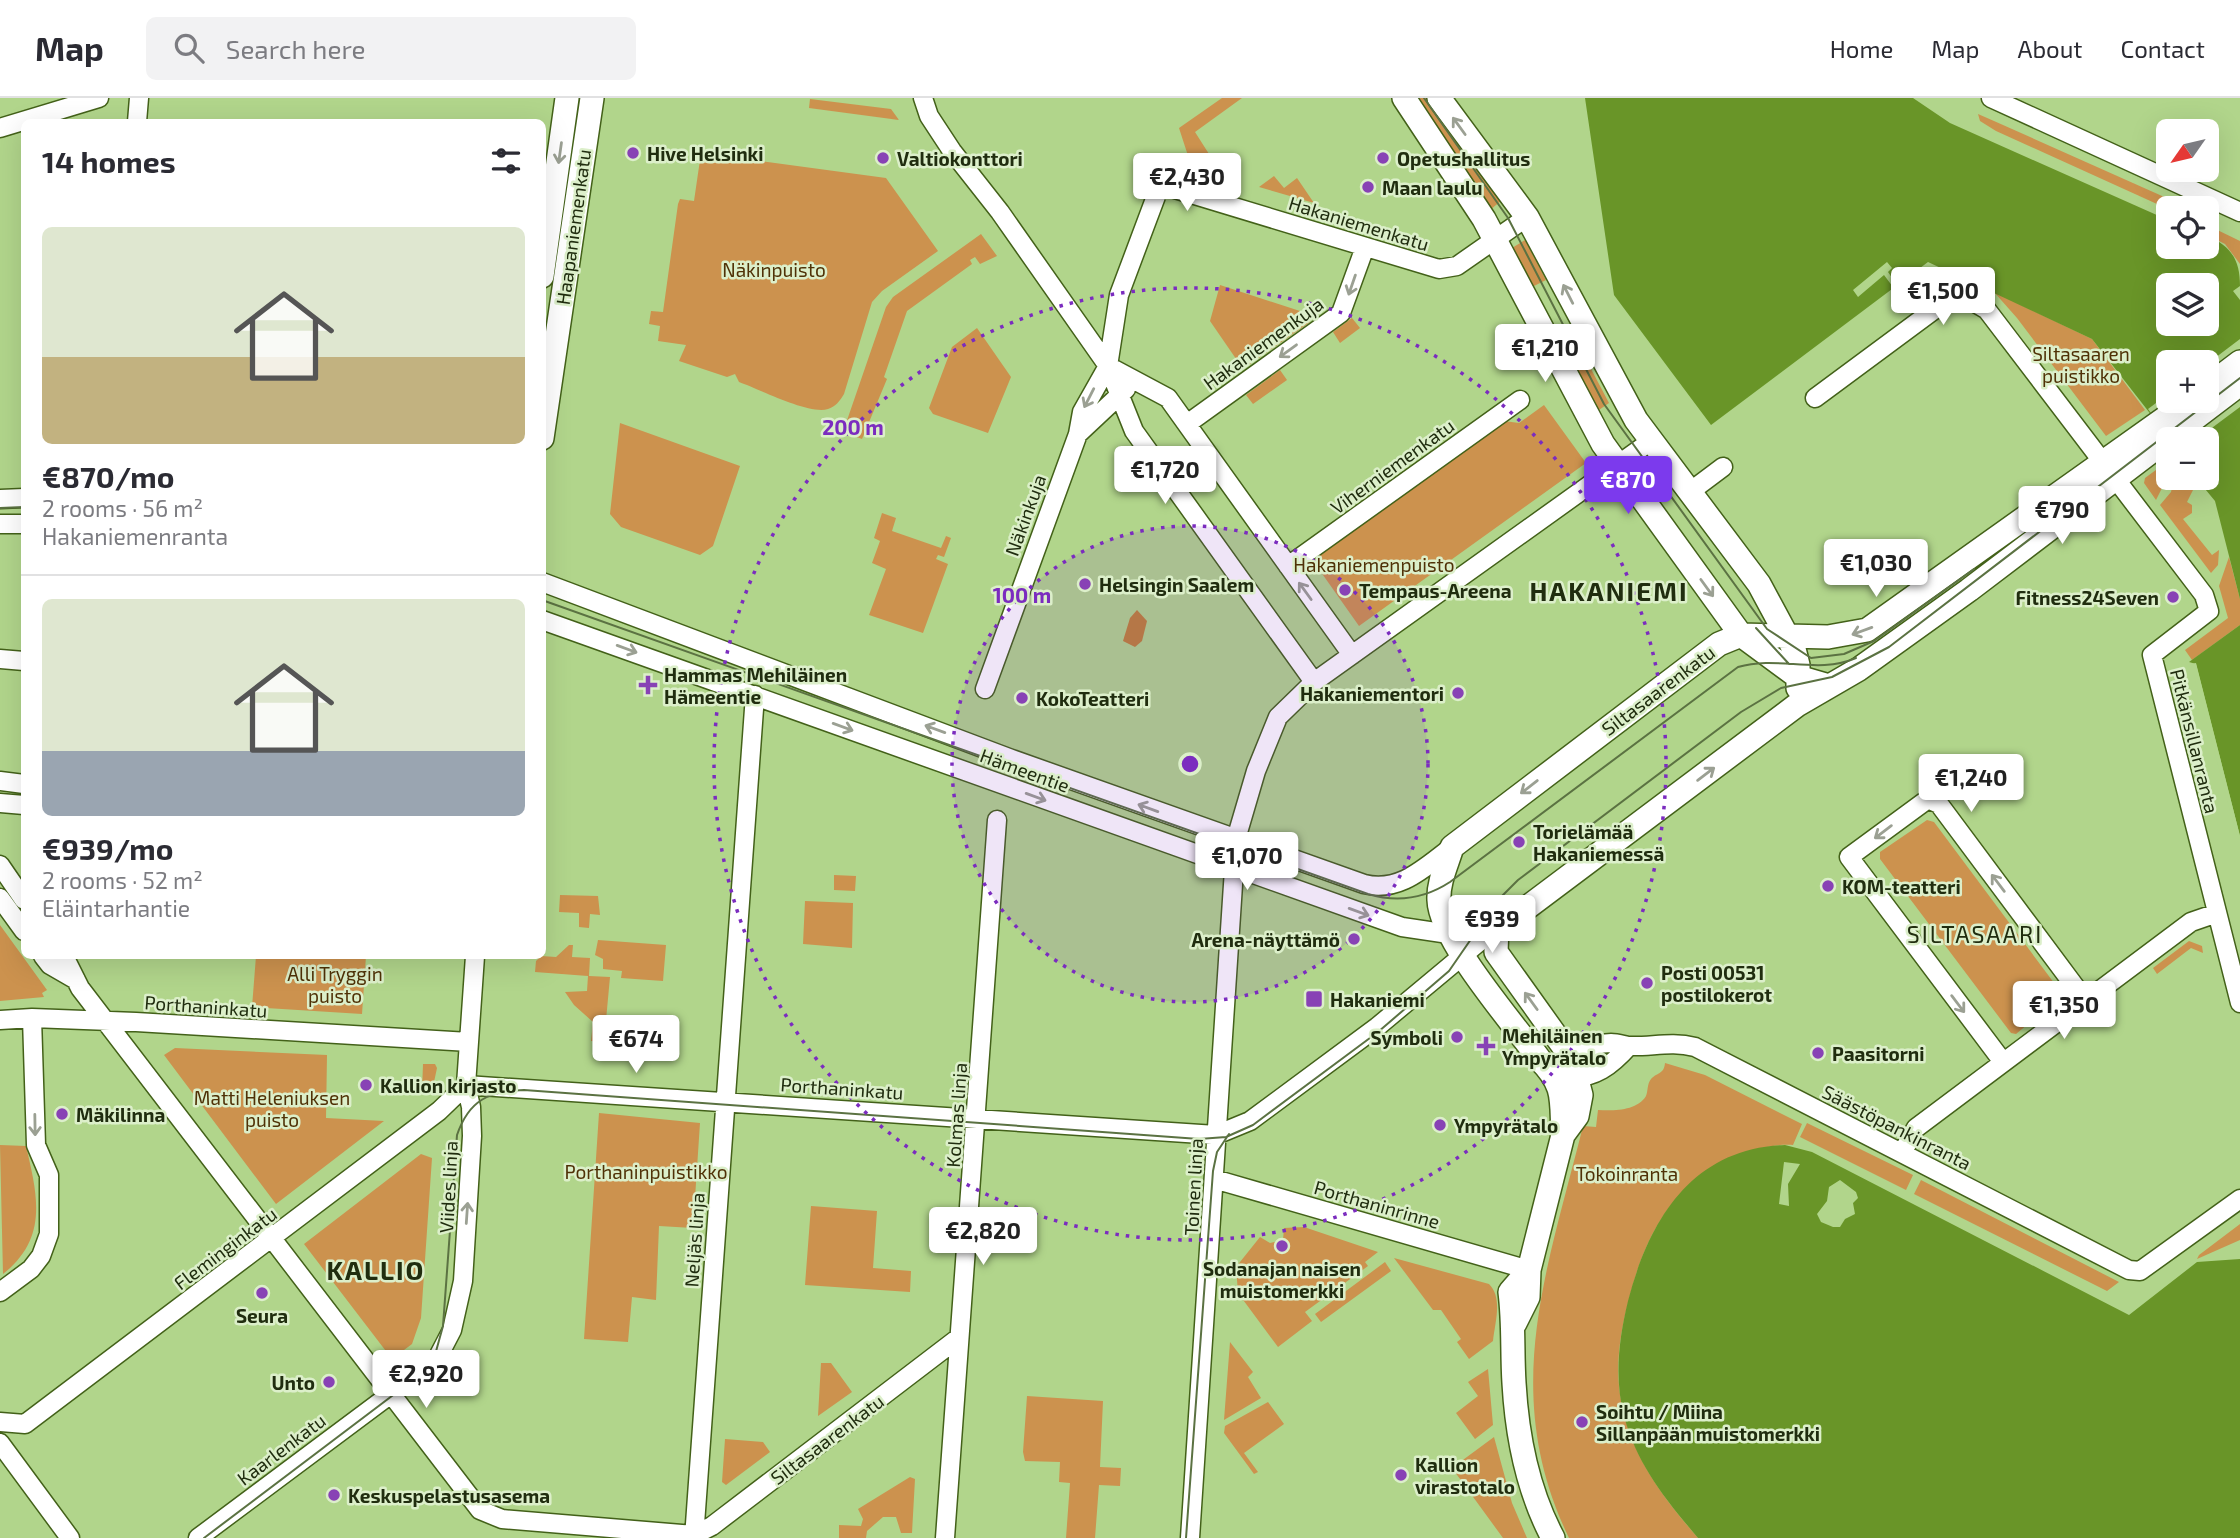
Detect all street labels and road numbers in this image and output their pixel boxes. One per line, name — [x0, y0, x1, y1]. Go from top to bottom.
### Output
street label: Haapaniemenkatu — [551, 148, 595, 306]
street label: Hakaniemenkatu — [1286, 191, 1432, 255]
street label: Hakaniemenkuja — [1198, 292, 1328, 394]
street label: Viherniemenkatu — [1326, 413, 1458, 519]
street label: Näkinkuja — [1000, 471, 1050, 559]
street label: Siltasaarenkatu — [1597, 640, 1719, 740]
street label: Pitkänsillanranta — [2166, 666, 2224, 816]
street label: Hämeentie — [977, 743, 1073, 797]
street label: Porthaninkatu — [144, 990, 268, 1022]
street label: Kolmas linja — [941, 1062, 971, 1168]
street label: Porthaninkatu — [780, 1072, 904, 1104]
street label: Säästöpankinranta — [1819, 1080, 1975, 1174]
street label: Toinen linja — [1179, 1138, 1207, 1236]
street label: Viides linja — [434, 1140, 462, 1234]
street label: Porthaninrinne — [1312, 1175, 1442, 1233]
street label: Neljäs linja — [679, 1192, 709, 1288]
street label: Fleminginkatu — [169, 1202, 281, 1294]
street label: Siltasaarenkatu — [766, 1389, 888, 1489]
street label: Kaarlenkatu — [232, 1408, 330, 1490]

